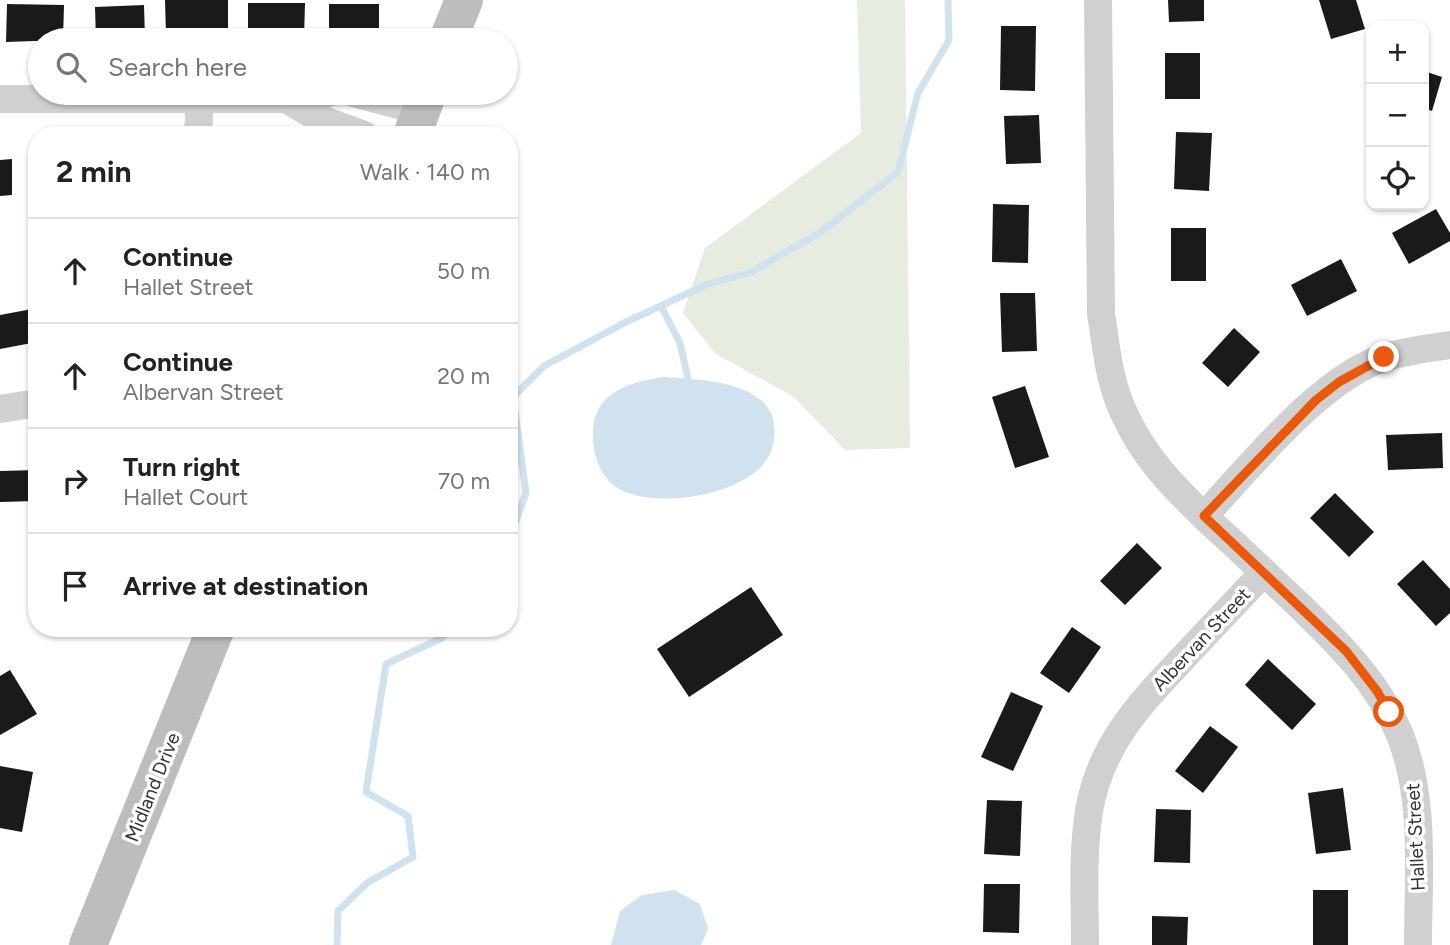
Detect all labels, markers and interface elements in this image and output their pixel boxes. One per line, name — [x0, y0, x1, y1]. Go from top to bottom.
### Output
map controls — [1366, 21, 1429, 210]
button: + — [1366, 21, 1429, 84]
search box — [28, 28, 518, 105]
icon: search — [52, 48, 90, 86]
text: Search here — [108, 51, 247, 83]
button: − — [1366, 84, 1429, 147]
button: locate — [1366, 147, 1429, 210]
text: 2 min — [56, 153, 132, 190]
text: Walk · 140 m — [360, 158, 490, 186]
text: Continue — [123, 241, 233, 273]
icon: ahead — [56, 252, 94, 290]
text: 50 m — [437, 257, 490, 285]
text: Hallet Street — [123, 273, 253, 301]
route end — [1368, 341, 1399, 372]
text: Continue — [123, 346, 233, 378]
icon: ahead — [56, 357, 94, 395]
text: 20 m — [437, 362, 490, 390]
text: Albervan Street — [123, 378, 284, 406]
text: Turn right — [123, 451, 240, 483]
icon: right — [56, 462, 94, 500]
text: 70 m — [438, 467, 490, 495]
text: Hallet Court — [123, 483, 248, 511]
icon: arrive — [56, 567, 94, 605]
text: Arrive at destination — [123, 570, 368, 602]
street label: Albervan Street — [1148, 583, 1255, 696]
route start — [1373, 696, 1404, 727]
street label: Midland Drive — [120, 729, 185, 845]
street label: Hallet Street — [1401, 783, 1430, 891]

